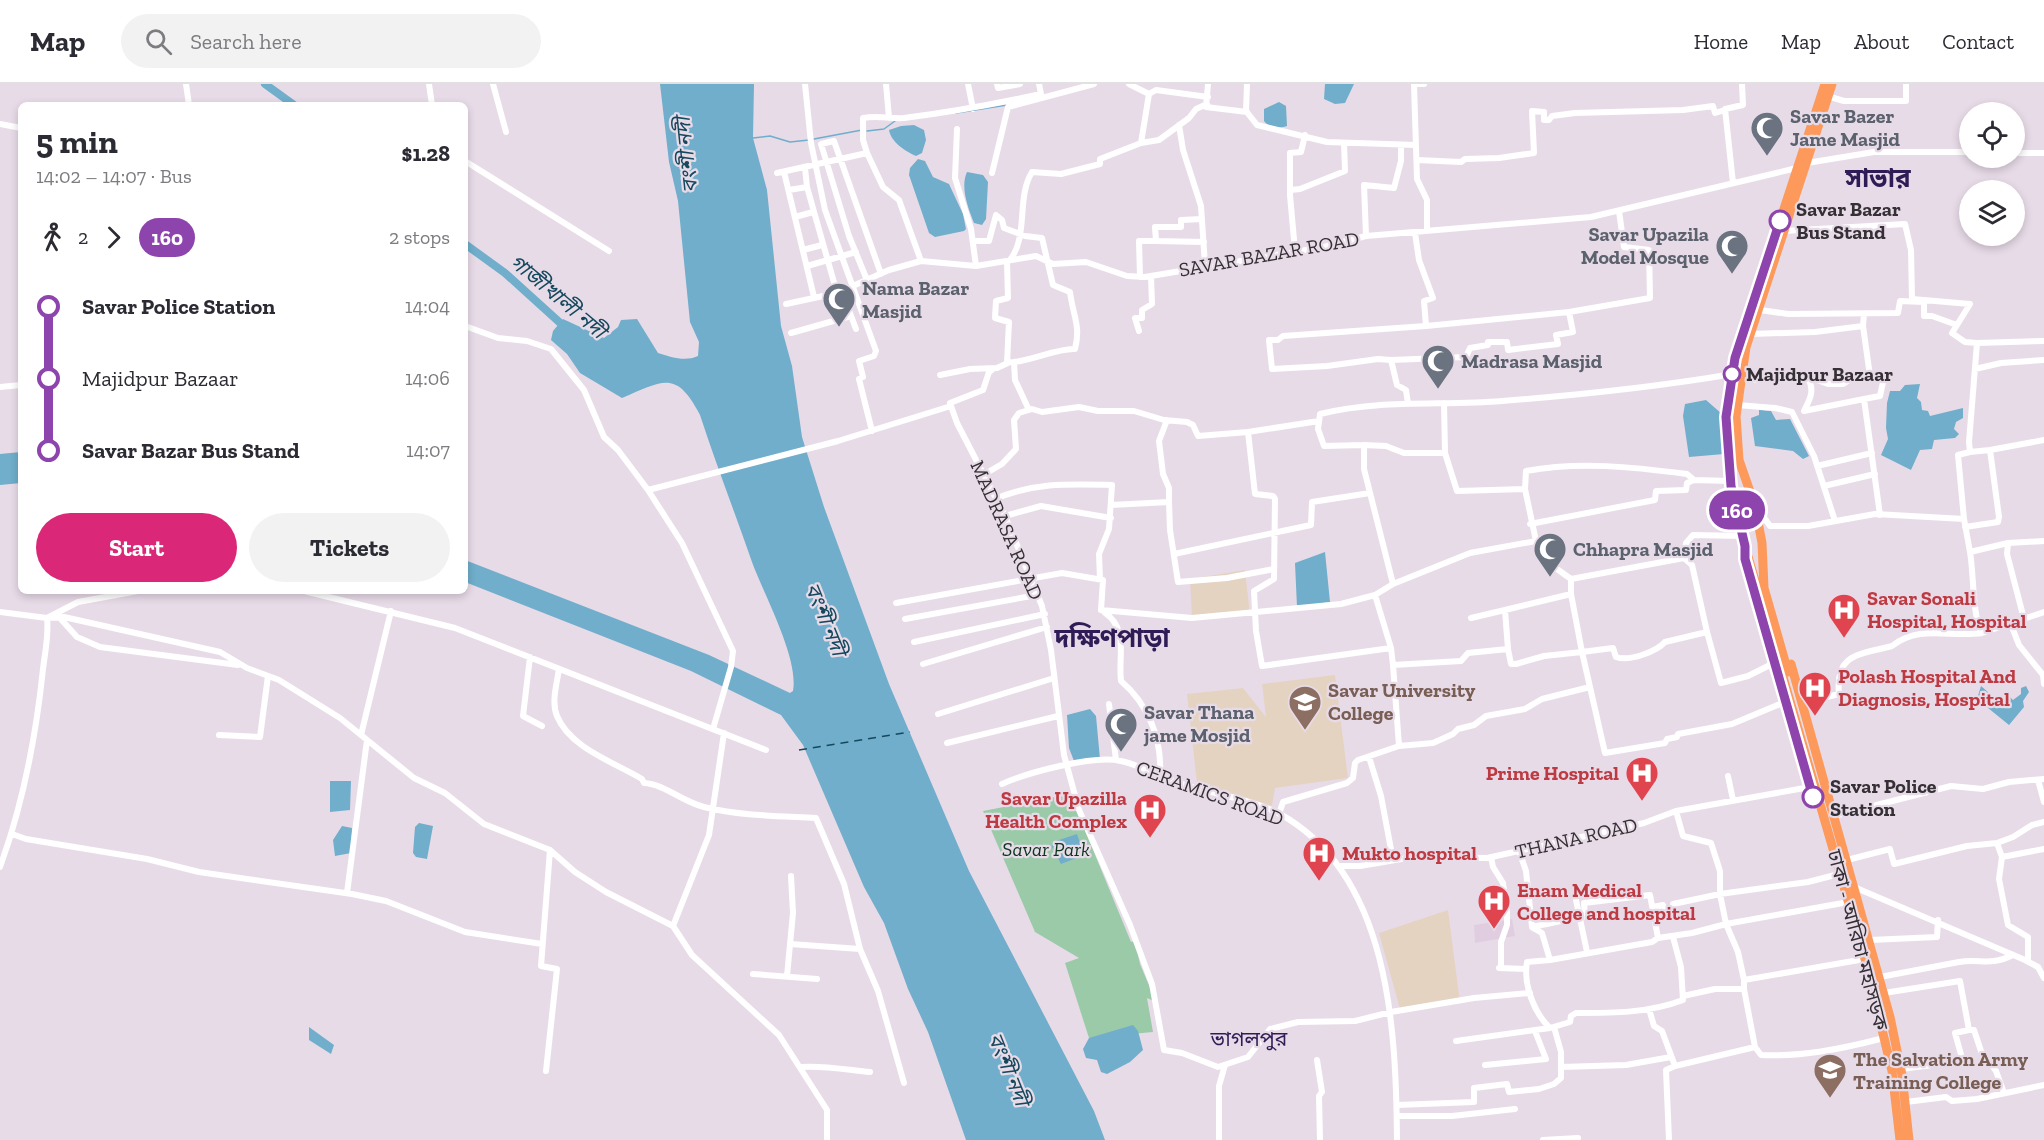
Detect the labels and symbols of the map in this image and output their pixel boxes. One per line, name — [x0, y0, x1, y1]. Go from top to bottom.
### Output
place label: Savar Bazer Jame Masjid — [1790, 104, 1901, 151]
mosque icon: Savar Bazer Jame Masjid — [1749, 110, 1785, 157]
water label: বংশী নদী — [669, 111, 702, 194]
district label: সাভার — [1844, 162, 1911, 194]
place label: Savar Bazar Bus Stand — [1796, 197, 1901, 244]
marker: Savar Bazar Bus Stand — [1769, 210, 1791, 232]
place label: Savar Upazila Model Mosque — [1581, 222, 1709, 269]
street label: SAVAR BAZAR ROAD — [1177, 226, 1361, 282]
mosque icon: Savar Upazila Model Mosque — [1714, 228, 1750, 275]
water label: গাজীখালী নদী — [505, 249, 614, 346]
place label: Nama Bazar Masjid — [862, 276, 969, 323]
mosque icon: Nama Bazar Masjid — [821, 281, 857, 328]
mosque icon: Madrasa Masjid — [1420, 343, 1456, 390]
place label: Madrasa Masjid — [1461, 349, 1603, 373]
place label: Majidpur Bazaar — [1746, 362, 1893, 386]
marker: Majidpur Bazaar — [1723, 365, 1741, 383]
street label: MADRASA ROAD — [966, 457, 1048, 603]
line badge: 160 — [1702, 490, 1772, 530]
mosque icon: Chhapra Masjid — [1532, 531, 1568, 578]
place label: Chhapra Masjid — [1573, 537, 1714, 561]
water label: বংশী নদী — [800, 579, 853, 663]
place label: Savar Sonali Hospital, Hospital — [1867, 586, 2027, 633]
hospital icon: Savar Sonali Hospital, Hospital — [1826, 592, 1862, 639]
district label: দক্ষিণপাড়া — [1053, 622, 1170, 654]
place label: Polash Hospital And Diagnosis, Hospital — [1838, 664, 2017, 711]
hospital icon: Polash Hospital And Diagnosis, Hospital — [1797, 670, 1833, 717]
place label: Savar University College — [1328, 678, 1476, 725]
school or university icon: Savar University College — [1287, 684, 1323, 731]
place label: Savar Thana jame Mosjid — [1143, 700, 1254, 747]
mosque icon: Savar Thana jame Mosjid — [1103, 706, 1139, 753]
street label: CERAMICS ROAD — [1133, 755, 1287, 831]
hospital icon: Prime Hospital — [1624, 755, 1660, 802]
place label: Prime Hospital — [1486, 761, 1619, 785]
place label: Savar Police Station — [1830, 774, 1937, 821]
place label: Savar Upazilla Health Complex — [985, 786, 1127, 833]
marker: Savar Police Station — [1802, 786, 1824, 808]
hospital icon: Savar Upazilla Health Complex — [1132, 792, 1168, 839]
street label: THANA ROAD — [1512, 812, 1640, 864]
hospital icon: Mukto hospital — [1301, 835, 1337, 882]
park label: Savar Park — [1002, 837, 1090, 861]
place label: Mukto hospital — [1342, 841, 1477, 865]
street label: ঢাকা - আরিচা মহাসড়ক — [1822, 846, 1894, 1034]
place label: Enam Medical College and hospital — [1517, 878, 1696, 925]
hospital icon: Enam Medical College and hospital — [1476, 883, 1512, 930]
district label: ভাগলপুর — [1210, 1026, 1288, 1051]
water label: বংশী নদী — [983, 1029, 1036, 1113]
place label: The Salvation Army Training College — [1853, 1047, 2028, 1094]
school or university icon: The Salvation Army Training College — [1812, 1052, 1848, 1099]

